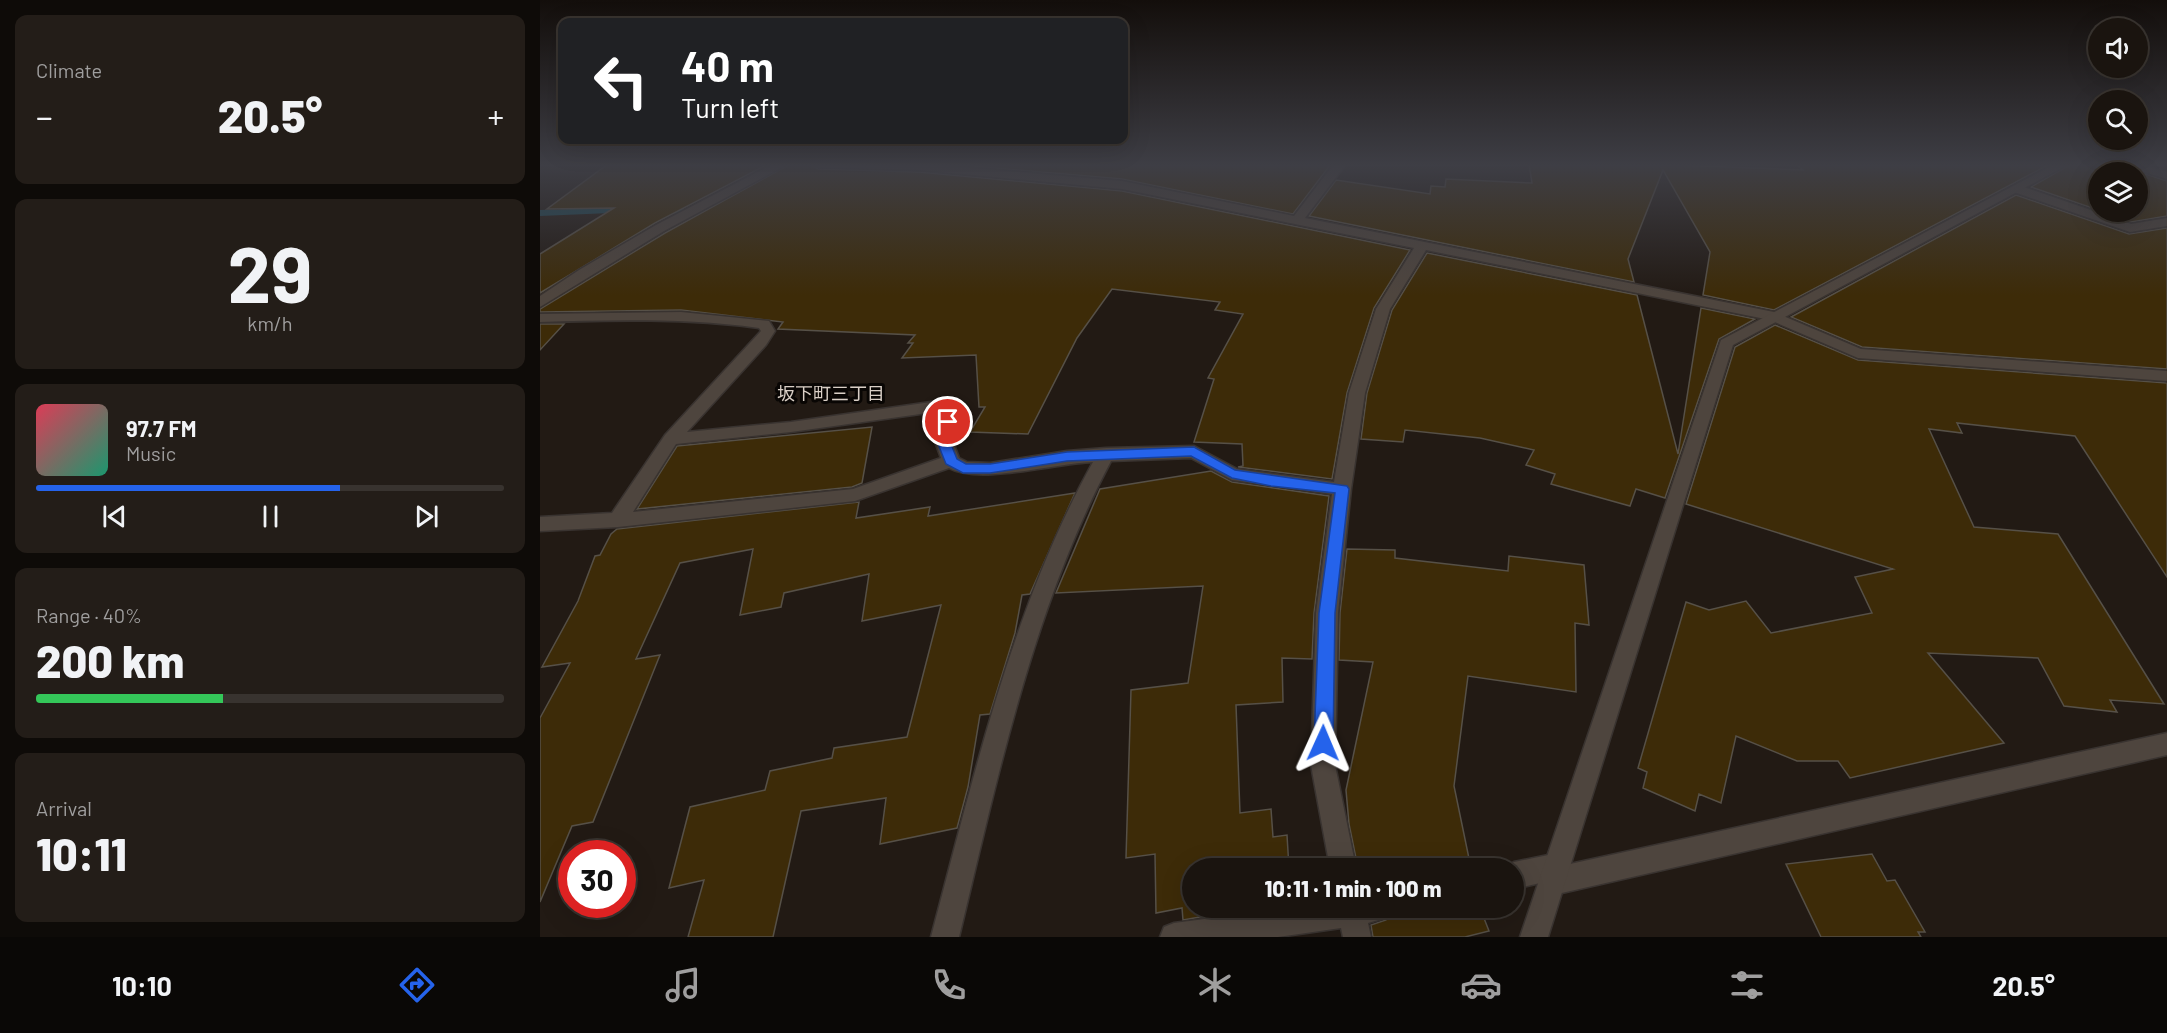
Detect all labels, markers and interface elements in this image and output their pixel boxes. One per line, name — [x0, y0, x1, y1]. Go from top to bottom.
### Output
map controls — [2088, 18, 2148, 222]
button: sound — [2088, 18, 2148, 78]
text: 40 m — [681, 40, 774, 90]
icon: left — [582, 42, 660, 120]
text: Climate — [36, 58, 102, 82]
text: 20.5° — [218, 88, 322, 142]
button: search — [2088, 90, 2148, 150]
text: Turn left — [681, 91, 779, 123]
text: − — [36, 96, 53, 136]
text: + — [488, 96, 504, 136]
button: layers — [2088, 162, 2148, 222]
text: 29 — [227, 225, 313, 319]
text: km/h — [247, 311, 293, 335]
district label: 坂下町三丁目 — [777, 382, 885, 404]
pin — [922, 396, 973, 447]
icon: arrive — [931, 405, 964, 438]
text: 97.7 FM — [126, 415, 196, 441]
text: Music — [126, 441, 176, 465]
icon: previous — [98, 500, 131, 533]
icon: pause — [254, 500, 287, 533]
icon: next — [410, 500, 443, 533]
text: Range · 40% — [36, 603, 142, 627]
text: 200 km — [36, 633, 184, 687]
position arrow — [1291, 711, 1355, 775]
text: Arrival — [36, 796, 92, 820]
text: 10:11 — [36, 826, 127, 880]
speed limit sign: 30 — [558, 840, 636, 918]
text: 10:11 · 1 min · 100 m — [1265, 875, 1441, 901]
icon: directions — [396, 964, 438, 1006]
icon: music — [662, 964, 704, 1006]
icon: phone — [928, 964, 970, 1006]
icon: climate — [1194, 964, 1236, 1006]
icon: car — [1460, 964, 1502, 1006]
icon: filters — [1726, 964, 1768, 1006]
text: 10:10 — [112, 969, 172, 1001]
text: 20.5° — [1992, 969, 2055, 1001]

